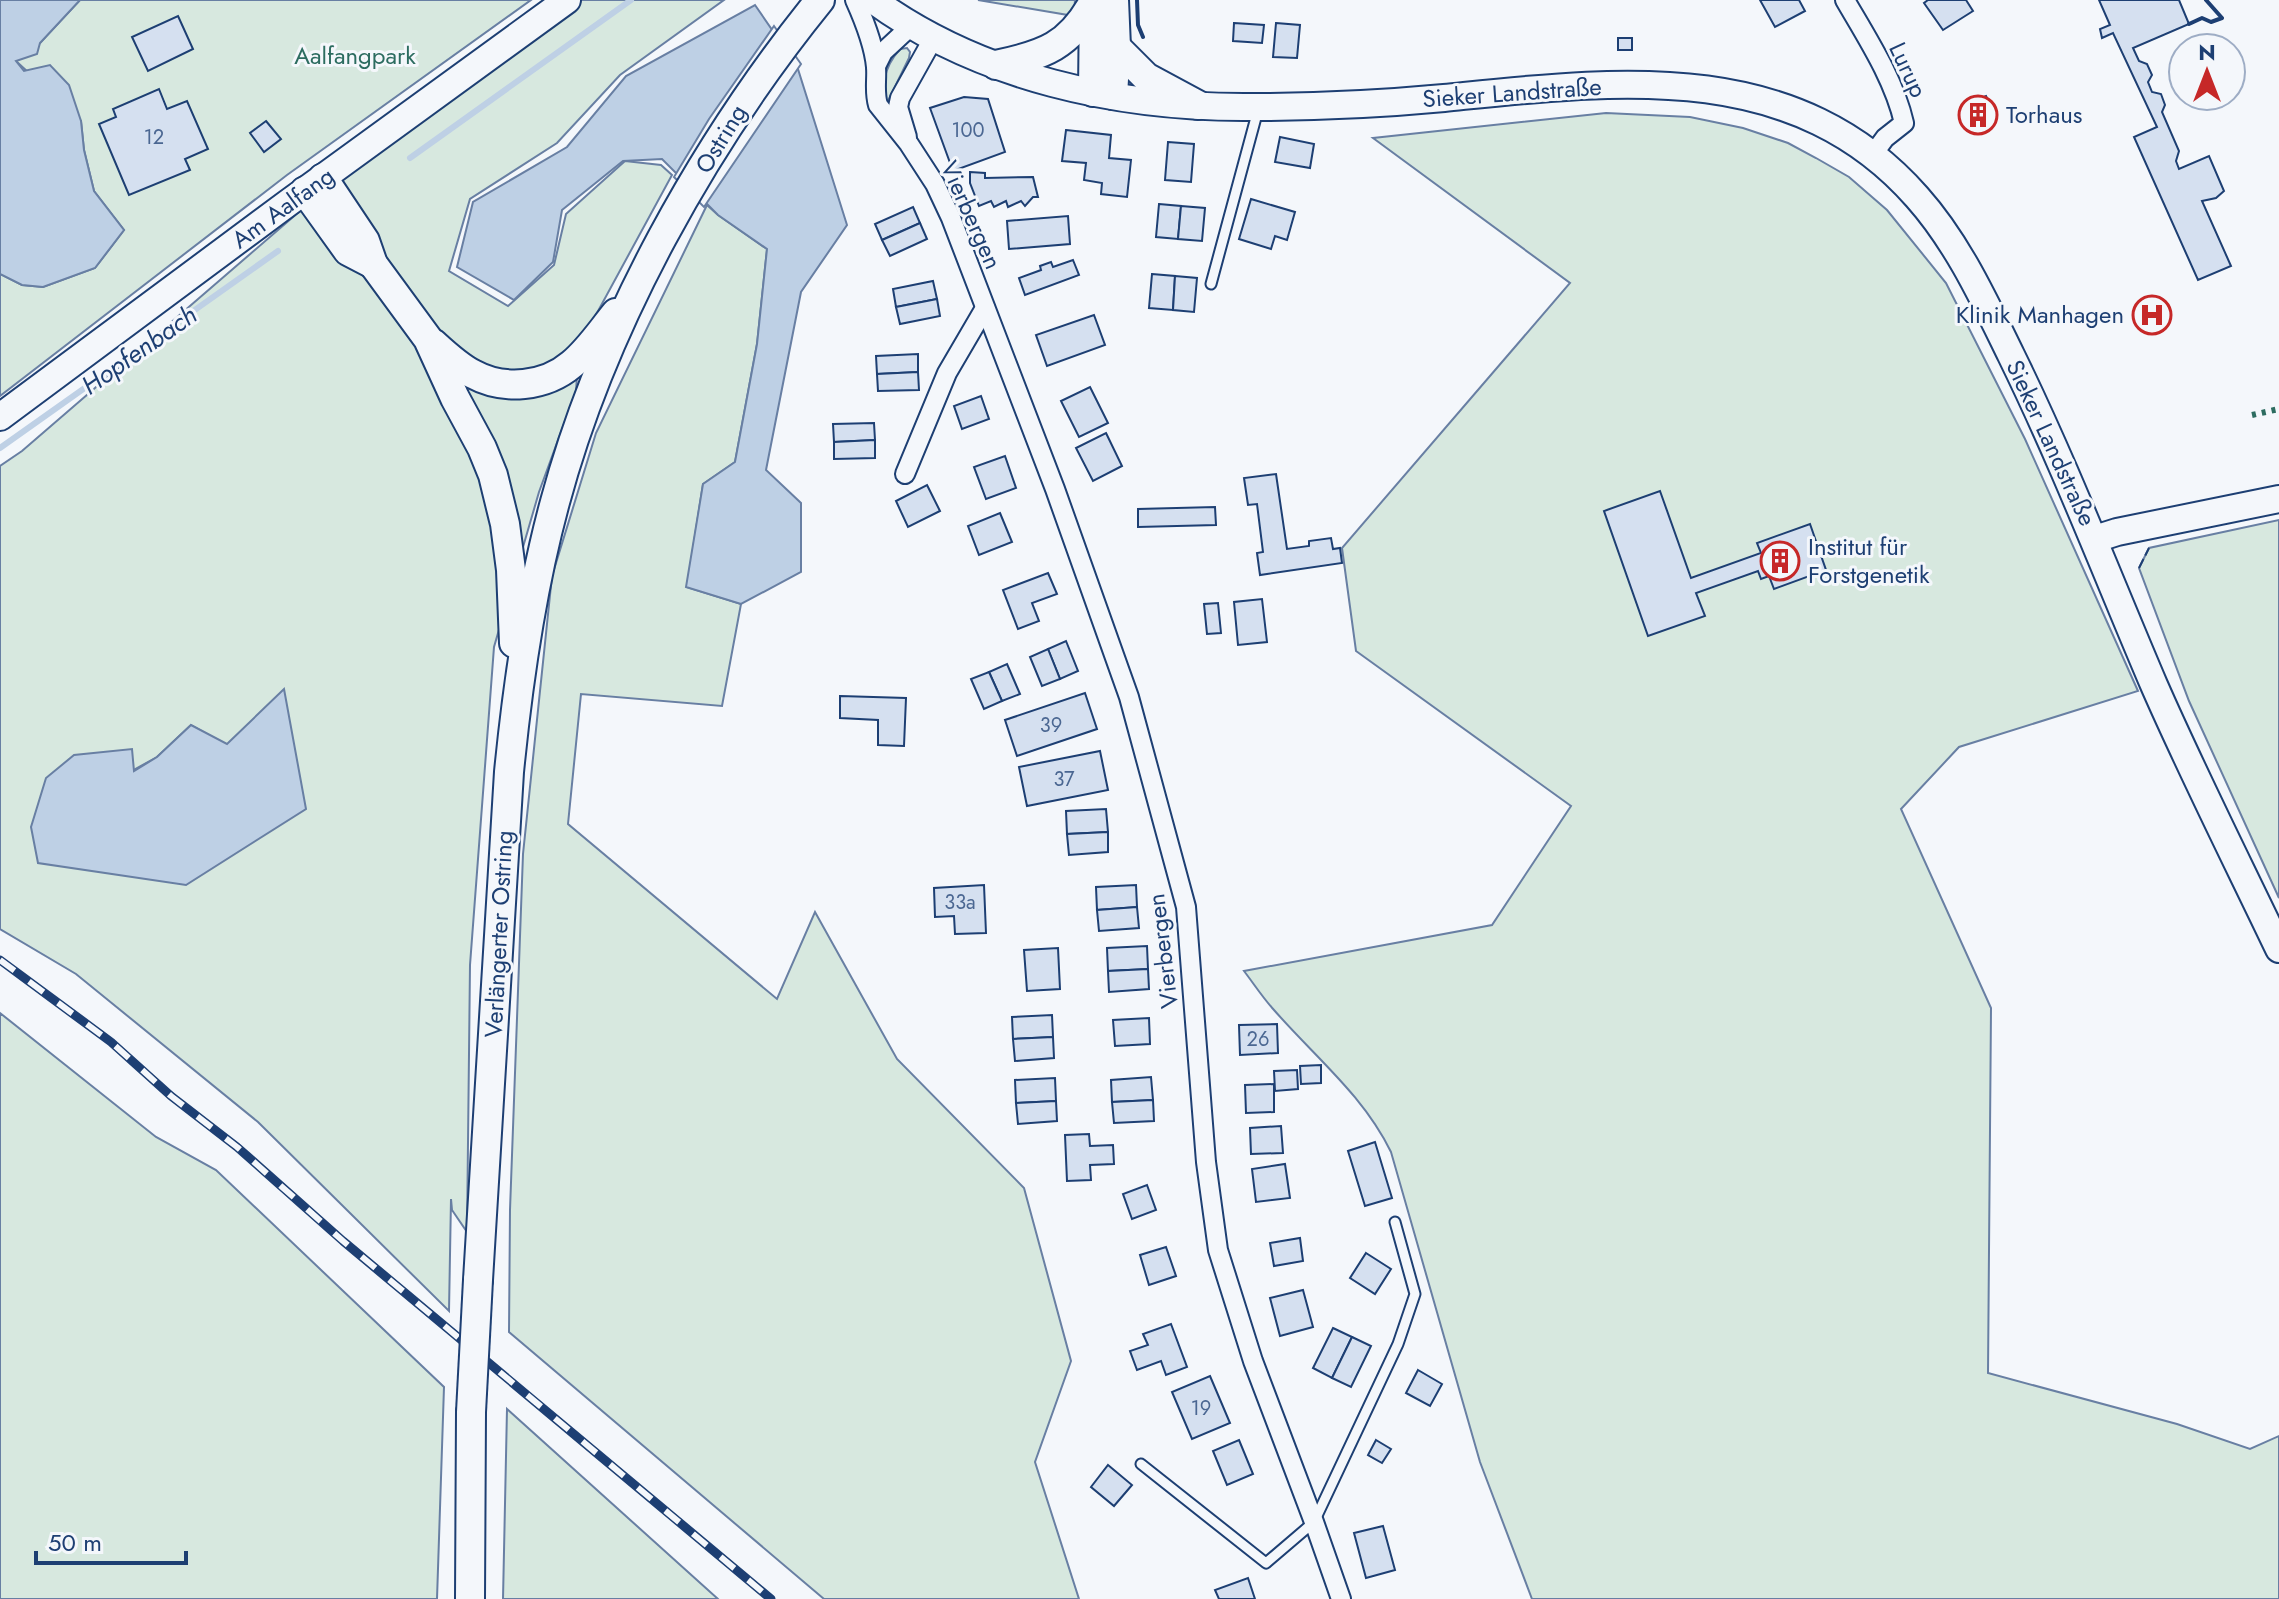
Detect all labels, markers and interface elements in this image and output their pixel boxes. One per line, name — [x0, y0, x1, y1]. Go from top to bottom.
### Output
north arrow — [2167, 32, 2247, 112]
street label: Lurup — [1880, 36, 1936, 103]
text: N — [2198, 36, 2216, 68]
park label: Aalfangpark — [294, 38, 416, 73]
street label: Sieker Landstraße — [1421, 69, 1603, 116]
building icon: Torhaus — [1957, 94, 1999, 136]
place label: Torhaus — [2006, 97, 2083, 132]
street label: Ostring — [686, 98, 755, 180]
house number: 100 — [952, 116, 985, 145]
house number: 12 — [144, 123, 164, 152]
street label: Vierbergen — [932, 155, 1011, 275]
street label: Am Aalfang — [224, 158, 341, 257]
hospital icon: Klinik Manhagen — [2131, 294, 2173, 336]
water label: Hopfenbach — [73, 296, 205, 404]
place label: Klinik Manhagen — [1956, 297, 2124, 332]
street label: Sieker Landstraße — [1998, 354, 2105, 532]
place label: Institut für Forstgenetik — [1808, 529, 1930, 592]
building icon: Institut für Forstgenetik — [1759, 540, 1801, 582]
house number: 39 — [1040, 711, 1062, 740]
house number: 37 — [1053, 765, 1075, 794]
street label: Verlängerter Ostring — [476, 830, 521, 1038]
house number: 33a — [944, 888, 976, 917]
street label: Vierbergen — [1138, 892, 1187, 1010]
house number: 26 — [1247, 1025, 1269, 1054]
house number: 19 — [1191, 1394, 1211, 1423]
scale bar — [36, 1515, 186, 1565]
text: 50 m — [48, 1525, 102, 1560]

